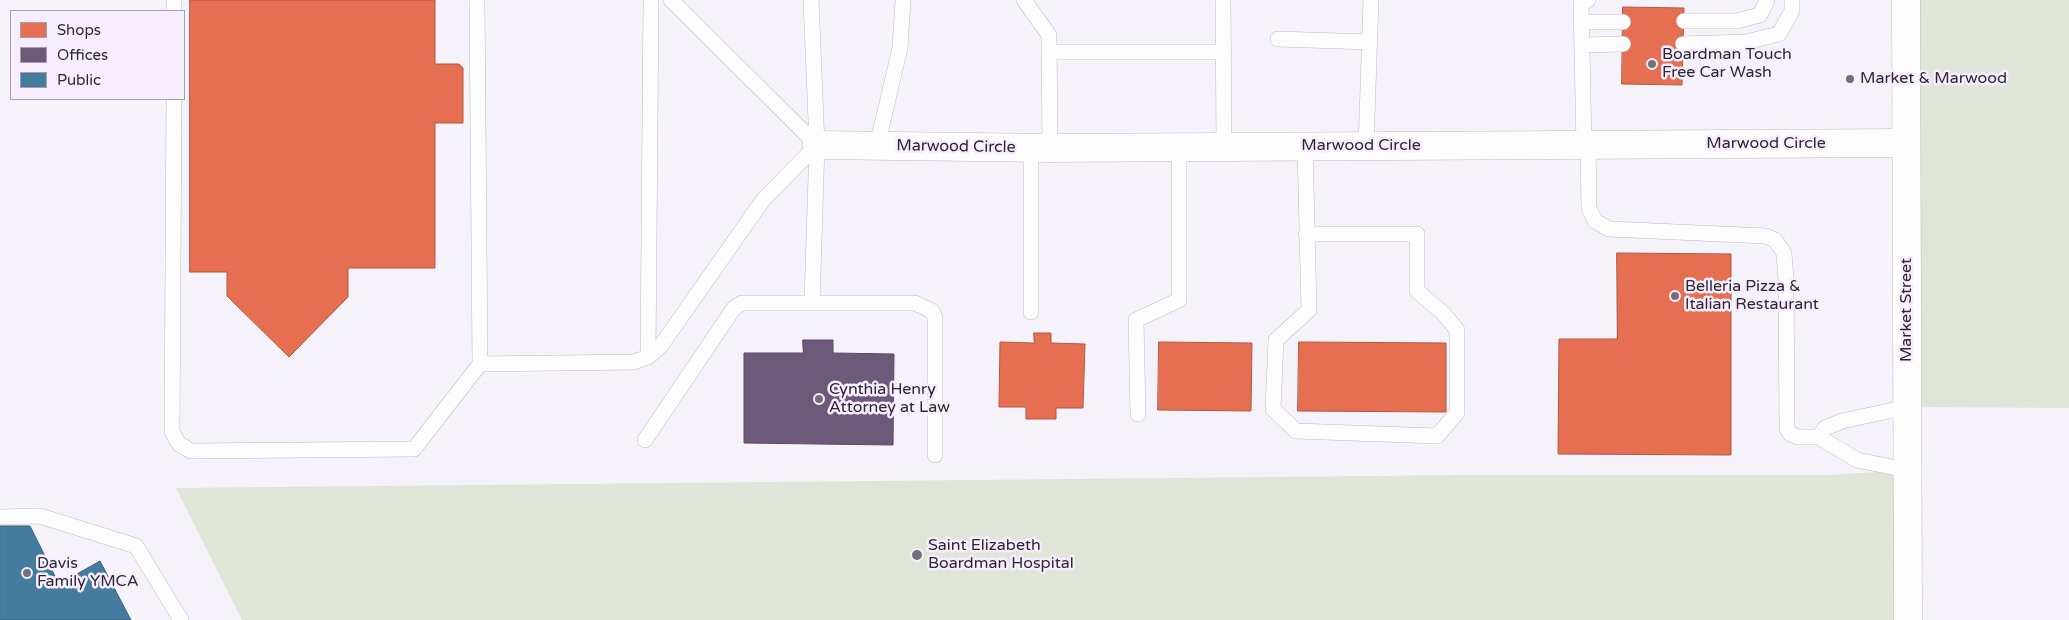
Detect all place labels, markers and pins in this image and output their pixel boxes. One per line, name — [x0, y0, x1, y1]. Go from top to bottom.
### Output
place label: Boardman Touch Free Car Wash — [1662, 45, 1792, 83]
marker: Boardman Touch Free Car Wash — [1646, 58, 1658, 70]
place label: Market & Marwood — [1860, 69, 2007, 89]
marker: Market & Marwood — [1844, 73, 1856, 85]
place label: Belleria Pizza & Italian Restaurant — [1685, 277, 1819, 315]
marker: Belleria Pizza & Italian Restaurant — [1669, 290, 1681, 302]
place label: Cynthia Henry Attorney at Law — [829, 380, 950, 418]
marker: Cynthia Henry Attorney at Law — [813, 393, 825, 405]
place label: Saint Elizabeth Boardman Hospital — [928, 536, 1074, 574]
marker: Saint Elizabeth Boardman Hospital — [910, 548, 924, 562]
place label: Davis Family YMCA — [37, 554, 139, 592]
marker: Davis Family YMCA — [21, 567, 33, 579]

